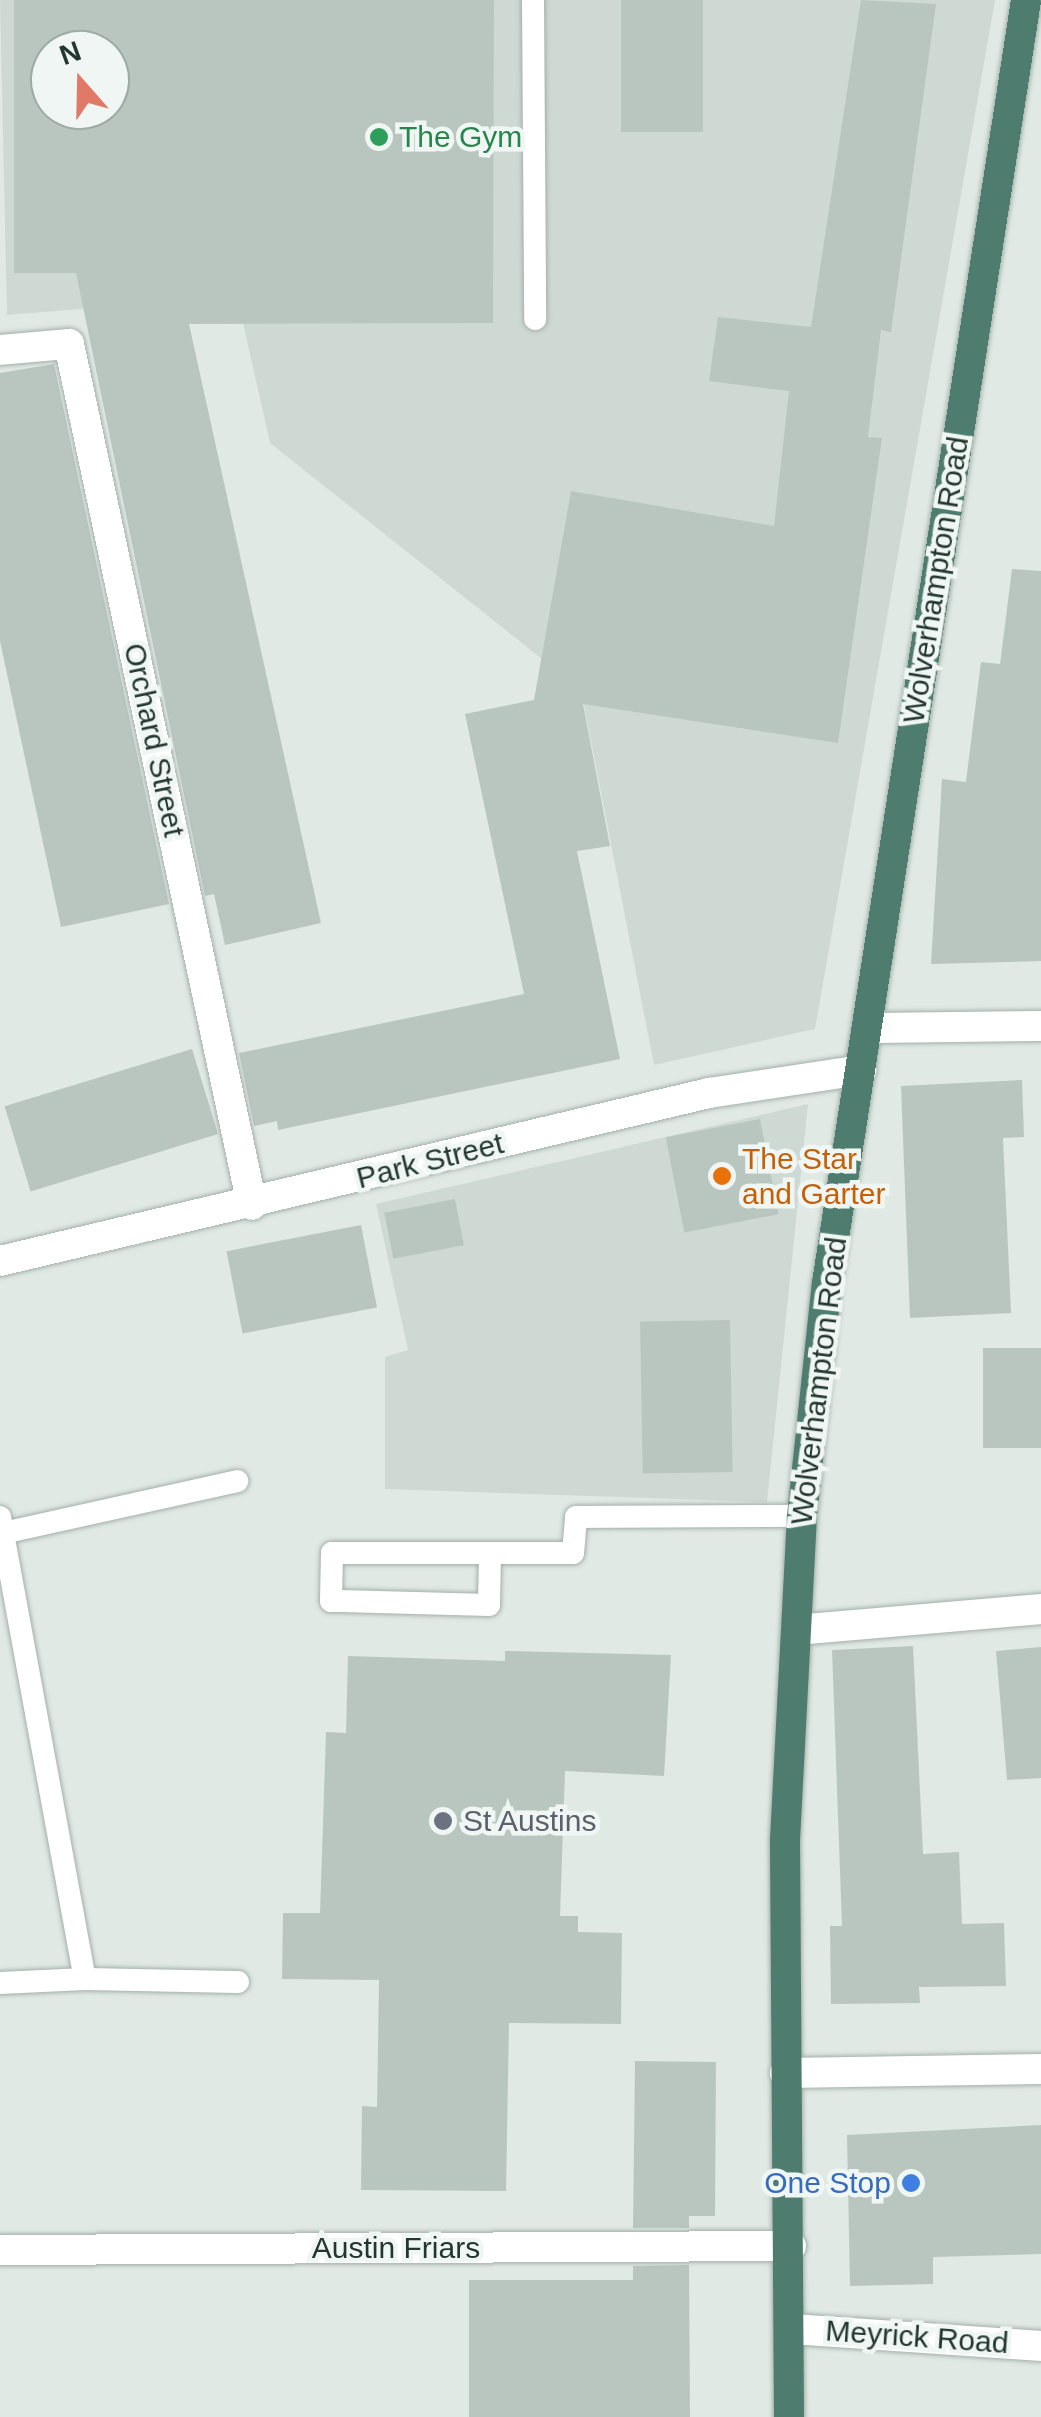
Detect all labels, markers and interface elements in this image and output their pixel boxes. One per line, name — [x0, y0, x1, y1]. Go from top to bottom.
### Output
north arrow — [30, 30, 130, 130]
text: N — [55, 35, 85, 71]
place label: The Gym — [399, 119, 522, 155]
marker: The Gym — [368, 126, 390, 148]
street label: Wolverhampton Road — [896, 434, 976, 726]
street label: Orchard Street — [116, 640, 192, 840]
street label: Park Street — [353, 1125, 507, 1197]
place label: The Star and Garter — [742, 1141, 885, 1212]
marker: The Star and Garter — [711, 1165, 733, 1187]
street label: Wolverhampton Road — [783, 1235, 855, 1527]
place label: St Austins — [463, 1803, 598, 1839]
marker: St Austins — [432, 1810, 454, 1832]
place label: One Stop — [764, 2165, 891, 2201]
marker: One Stop — [900, 2172, 922, 2194]
street label: Austin Friars — [312, 2230, 480, 2266]
street label: Meyrick Road — [824, 2313, 1010, 2361]

